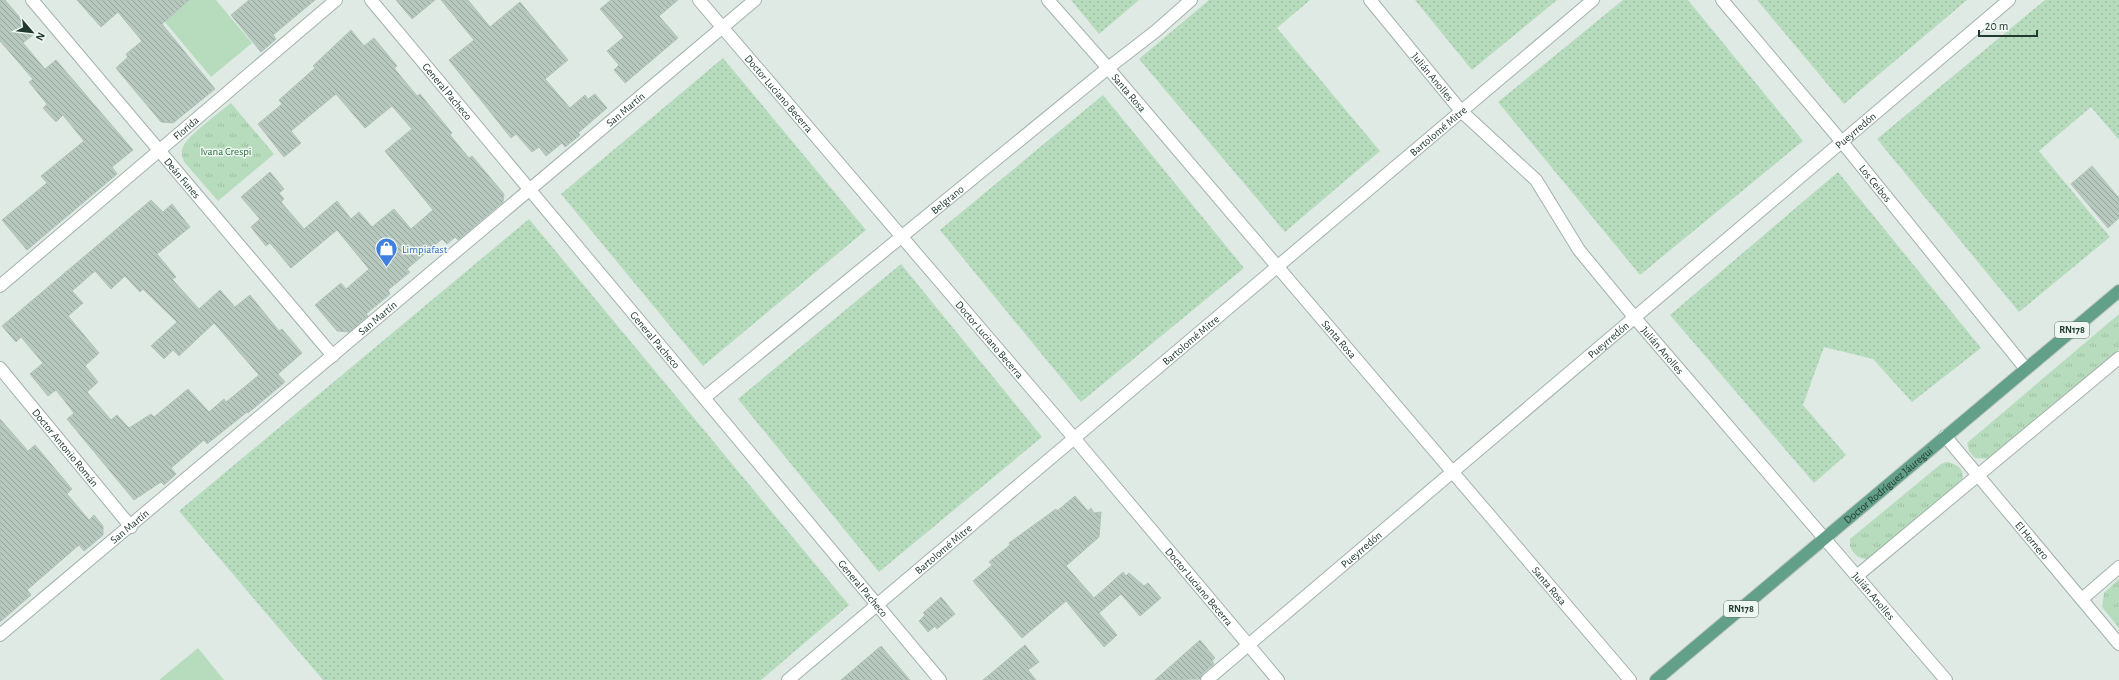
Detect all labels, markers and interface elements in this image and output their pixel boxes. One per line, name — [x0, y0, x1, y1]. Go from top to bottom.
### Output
north arrow — [12, 12, 52, 52]
scale bar — [1979, 12, 2037, 38]
text: 20 m — [1985, 20, 2008, 32]
text: N — [34, 30, 47, 42]
street label: Julián Anolles — [1410, 50, 1456, 103]
street label: Doctor Luciano Becerra — [743, 53, 815, 134]
street label: General Pacheco — [421, 61, 474, 122]
street label: Santa Rosa — [1110, 71, 1148, 114]
street label: San Martín — [604, 90, 647, 128]
street label: Bartolomé Mitre — [1408, 104, 1469, 158]
street label: Pueyrredón — [1833, 110, 1878, 151]
street label: Florida — [171, 114, 201, 142]
park label: Ivana Crespi — [200, 146, 252, 157]
street label: Deán Funes — [162, 156, 203, 200]
street label: Los Ceibos — [1857, 163, 1894, 204]
street label: Belgrano — [929, 183, 966, 216]
shop icon: Limpiafast — [373, 236, 399, 269]
place label: Limpiafast — [402, 244, 448, 255]
street label: San Martín — [356, 299, 399, 337]
street label: Doctor Luciano Becerra — [954, 299, 1026, 380]
street label: General Pacheco — [628, 309, 682, 370]
street label: Bartolomé Mitre — [1160, 313, 1221, 367]
street label: Santa Rosa — [1320, 318, 1358, 360]
street label: Pueyrredón — [1586, 320, 1631, 360]
road number: RN178 — [2055, 322, 2089, 338]
street label: Julián Anolles — [1639, 324, 1686, 376]
street label: Doctor Antonio Román — [30, 406, 101, 489]
street label: Doctor Rodríguez Jáuregui — [1841, 445, 1935, 525]
street label: San Martín — [108, 507, 151, 545]
street label: El Hornero — [2013, 519, 2051, 561]
street label: Bartolomé Mitre — [913, 522, 974, 576]
street label: Pueyrredón — [1339, 529, 1384, 570]
street label: Doctor Luciano Becerra — [1163, 546, 1235, 628]
street label: General Pacheco — [836, 558, 890, 619]
street label: Santa Rosa — [1530, 564, 1569, 607]
street label: Julián Anolles — [1850, 570, 1897, 622]
road number: RN178 — [1724, 601, 1758, 617]

